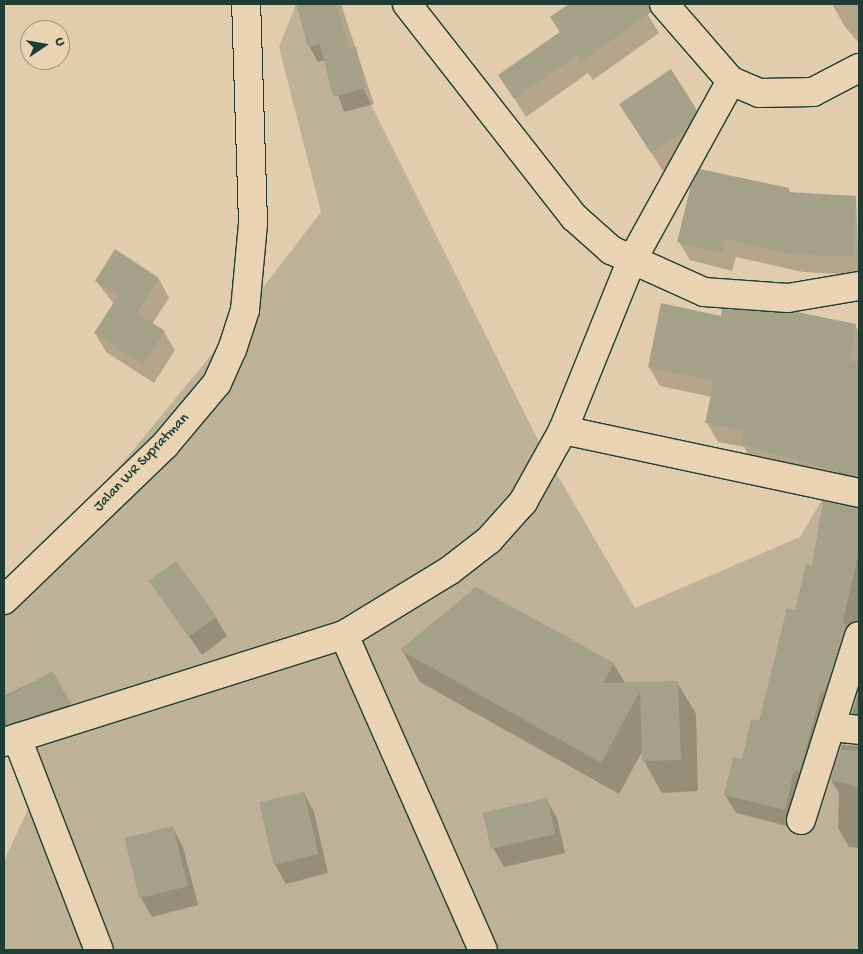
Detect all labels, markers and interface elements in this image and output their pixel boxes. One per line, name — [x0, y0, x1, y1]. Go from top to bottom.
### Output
north arrow — [20, 20, 70, 70]
text: U — [50, 36, 68, 48]
street label: Jalan WR Supratman — [90, 410, 194, 516]

